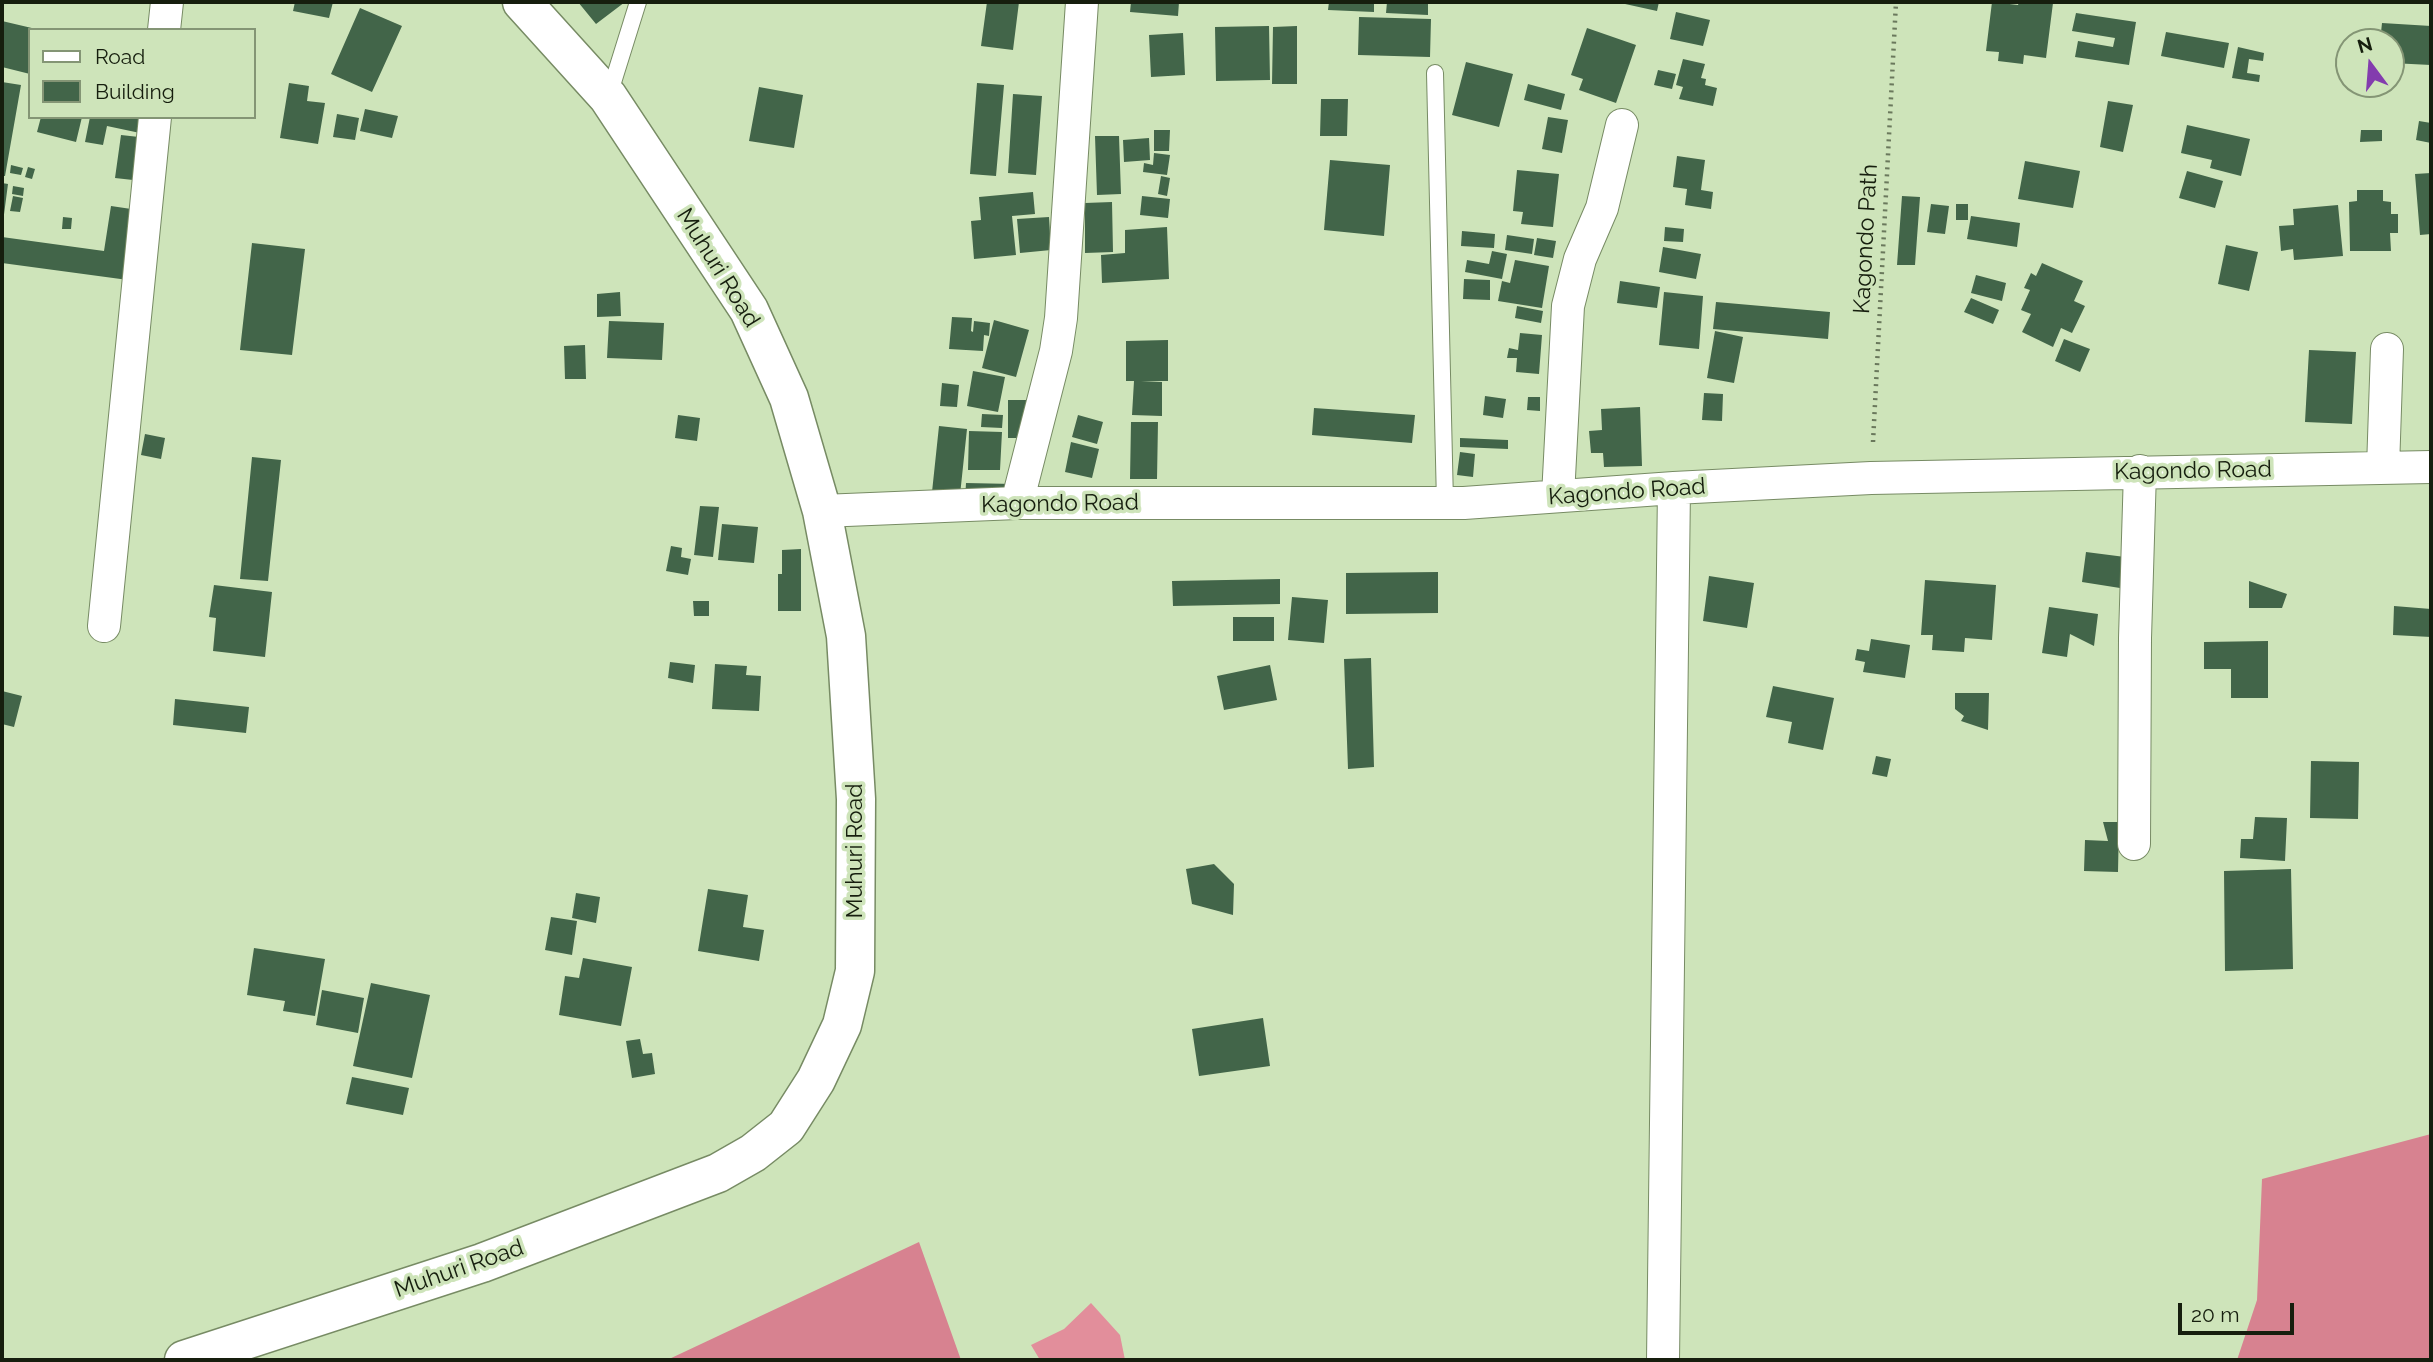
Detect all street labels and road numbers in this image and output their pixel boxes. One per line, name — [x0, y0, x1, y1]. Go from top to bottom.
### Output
street label: Kagondo Path — [1848, 163, 1884, 315]
street label: Muhuri Road — [671, 203, 765, 333]
street label: Kagondo Road — [2114, 456, 2272, 486]
street label: Kagondo Road — [1547, 473, 1707, 511]
street label: Kagondo Road — [981, 489, 1139, 519]
street label: Muhuri Road — [841, 783, 869, 919]
street label: Muhuri Road — [391, 1234, 527, 1304]

